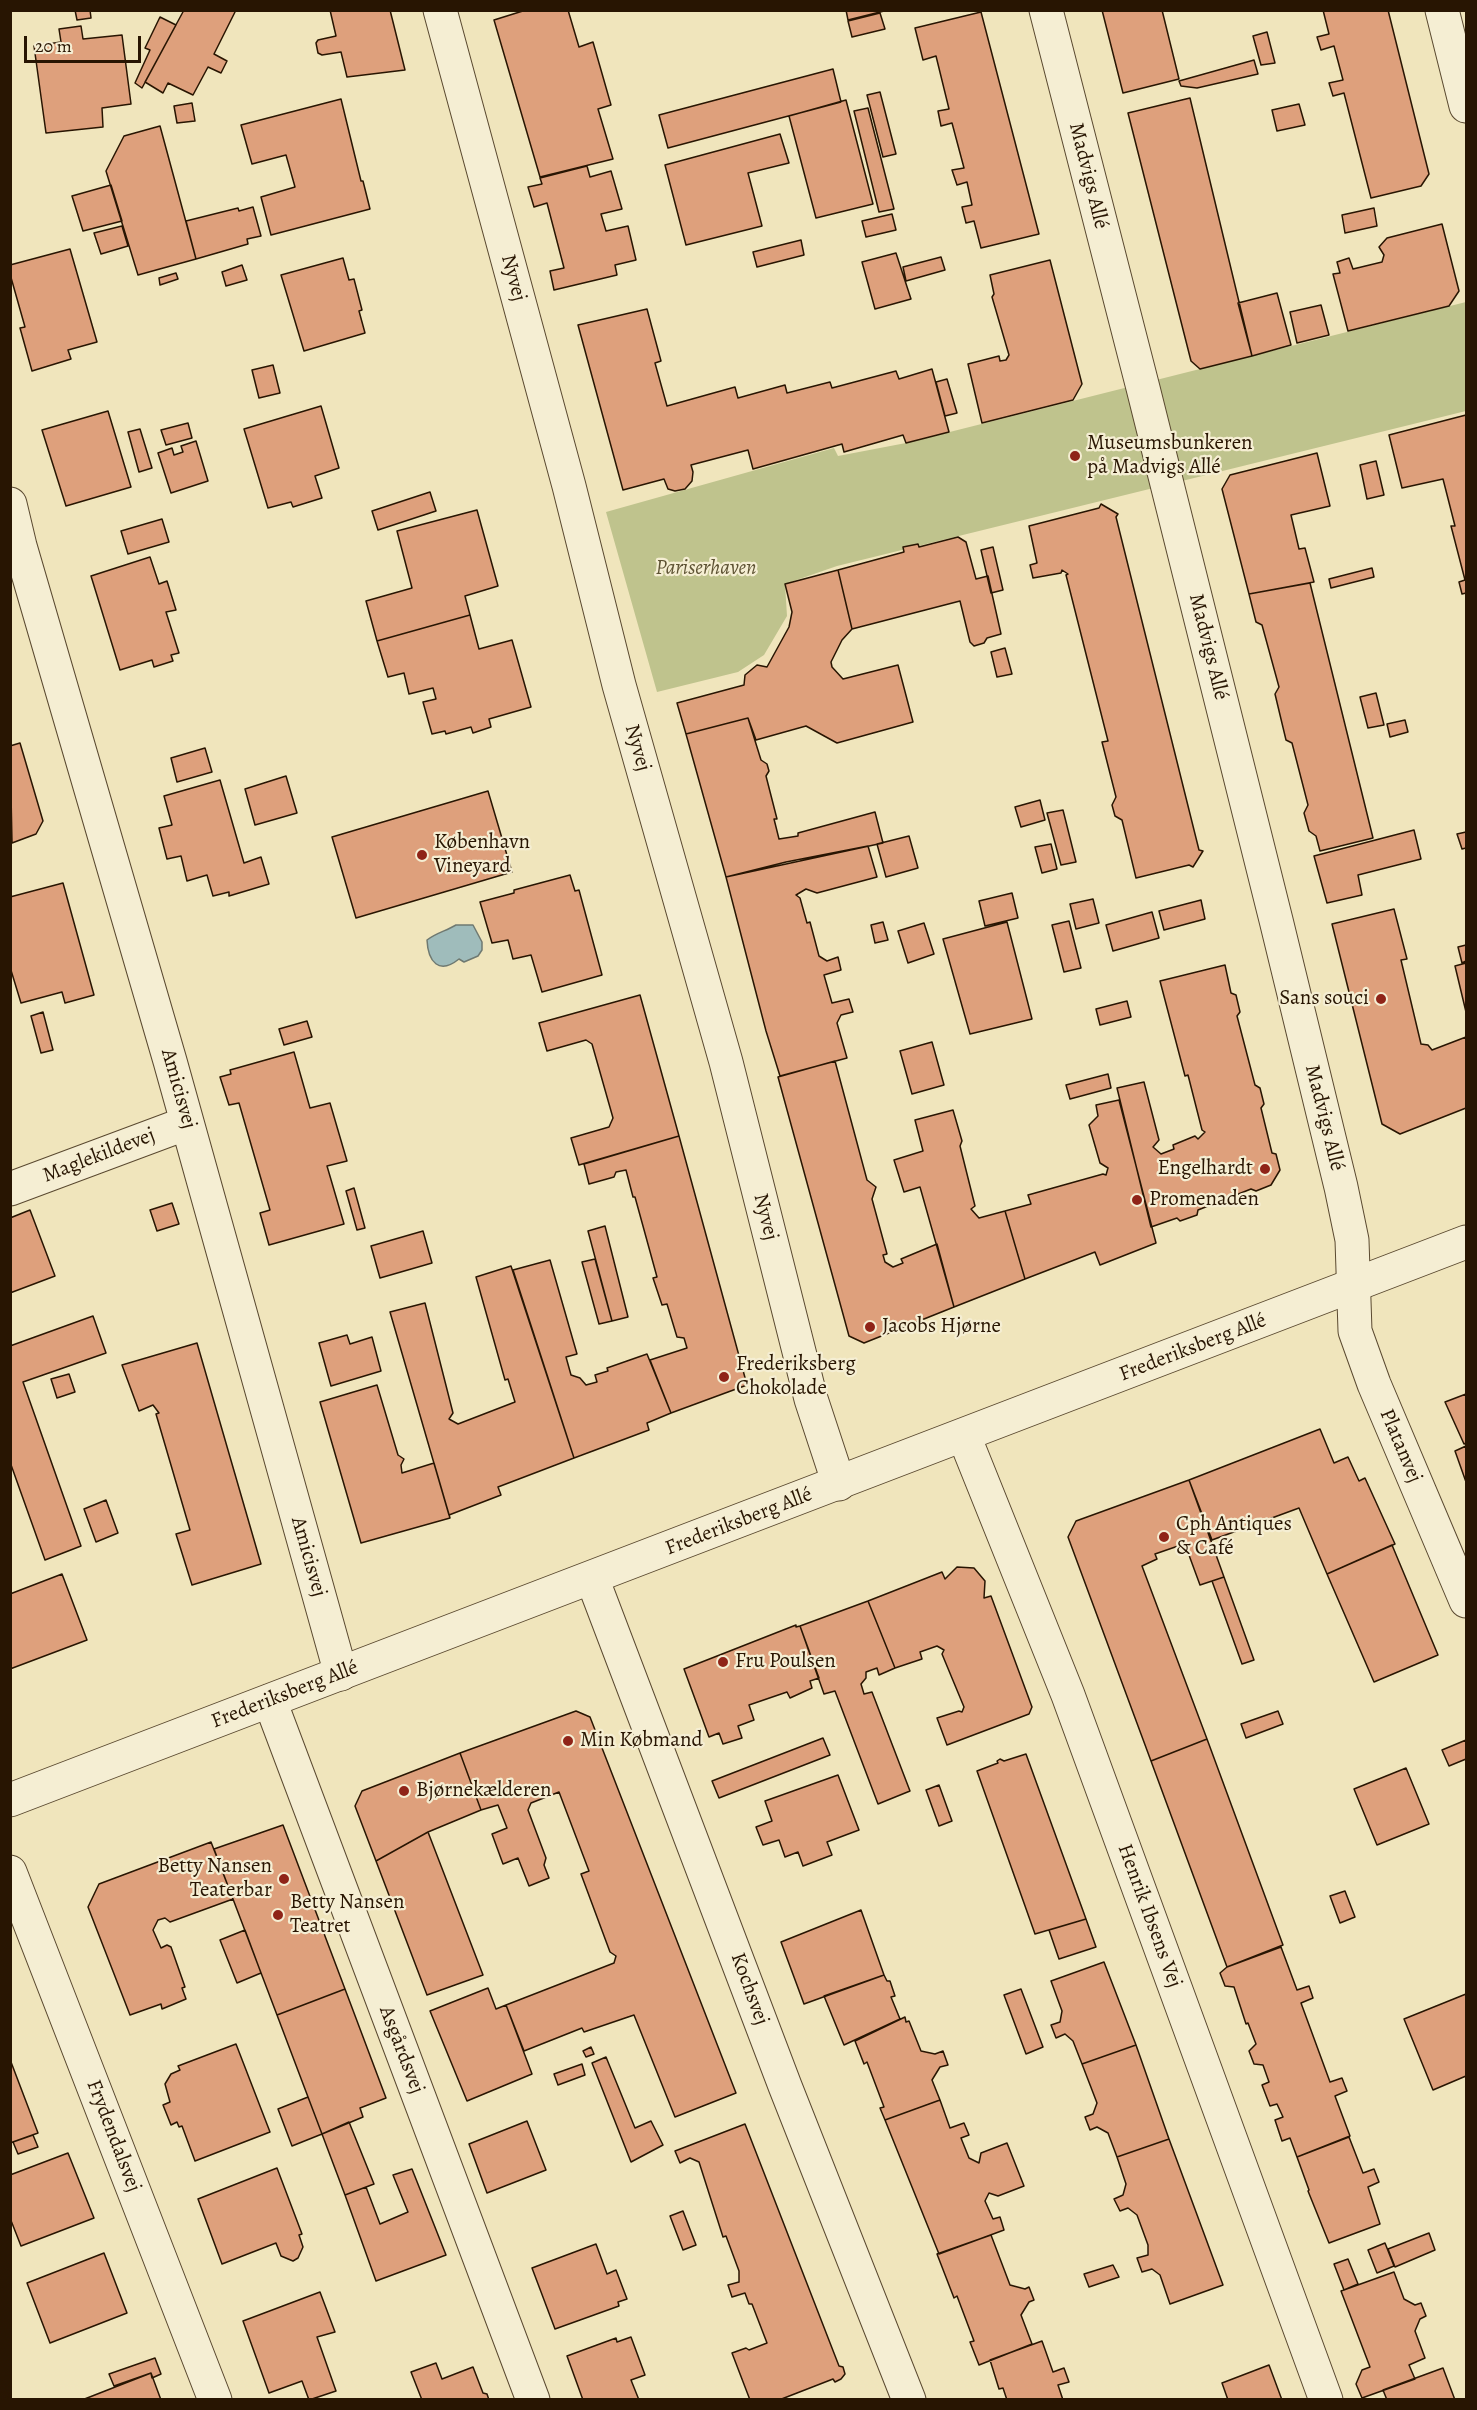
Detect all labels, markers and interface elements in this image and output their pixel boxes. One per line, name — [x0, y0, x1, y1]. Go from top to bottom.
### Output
scale bar — [27, 24, 144, 62]
text: 20 m — [35, 34, 72, 58]
street label: Madvigs Allé — [1063, 120, 1113, 232]
street label: Nyvej — [495, 252, 531, 304]
place label: Museumsbunkeren på Madvigs Allé — [1087, 431, 1253, 481]
marker: Museumsbunkeren på Madvigs Allé — [1068, 449, 1082, 463]
park label: Pariserhaven — [656, 556, 756, 582]
street label: Madvigs Allé — [1183, 591, 1233, 703]
street label: Nyvej — [618, 722, 656, 774]
place label: København Vineyard — [434, 830, 530, 880]
marker: København Vineyard — [415, 848, 429, 862]
place label: Sans souci — [1279, 986, 1369, 1012]
marker: Sans souci — [1374, 992, 1388, 1006]
street label: Amicisvej — [155, 1046, 201, 1132]
street label: Madvigs Allé — [1299, 1062, 1349, 1174]
street label: Maglekildevej — [39, 1123, 159, 1189]
place label: Engelhardt — [1158, 1156, 1253, 1182]
marker: Engelhardt — [1258, 1162, 1272, 1176]
place label: Promenaden — [1149, 1187, 1259, 1213]
street label: Nyvej — [747, 1191, 783, 1243]
marker: Promenaden — [1130, 1193, 1144, 1207]
street label: Frederiksberg Allé — [1116, 1308, 1270, 1388]
place label: Jacobs Hjørne — [882, 1314, 1001, 1340]
marker: Jacobs Hjørne — [863, 1320, 877, 1334]
place label: Frederiksberg Chokolade — [736, 1352, 856, 1402]
marker: Frederiksberg Chokolade — [717, 1370, 731, 1384]
street label: Platanvej — [1373, 1405, 1427, 1487]
street label: Frederiksberg Allé — [662, 1482, 816, 1562]
place label: Cph Antiques & Café — [1176, 1512, 1292, 1562]
street label: Amicisvej — [285, 1514, 331, 1600]
marker: Cph Antiques & Café — [1157, 1530, 1171, 1544]
place label: Fru Poulsen — [735, 1649, 836, 1675]
street label: Frederiksberg Allé — [208, 1655, 362, 1735]
marker: Fru Poulsen — [716, 1655, 730, 1669]
place label: Min Købmand — [580, 1728, 703, 1754]
marker: Min Købmand — [561, 1734, 575, 1748]
place label: Bjørnekælderen — [416, 1778, 551, 1804]
marker: Bjørnekælderen — [397, 1784, 411, 1798]
street label: Henrik Ibsens Vej — [1111, 1841, 1187, 1991]
place label: Betty Nansen Teaterbar — [158, 1854, 272, 1904]
marker: Betty Nansen Teaterbar — [277, 1872, 291, 1886]
place label: Betty Nansen Teatret — [290, 1890, 404, 1940]
marker: Betty Nansen Teatret — [271, 1908, 285, 1922]
street label: Kochsvej — [724, 1949, 774, 2029]
street label: Asgårdsvej — [373, 2003, 429, 2097]
street label: Frydendalsvej — [80, 2076, 146, 2196]

